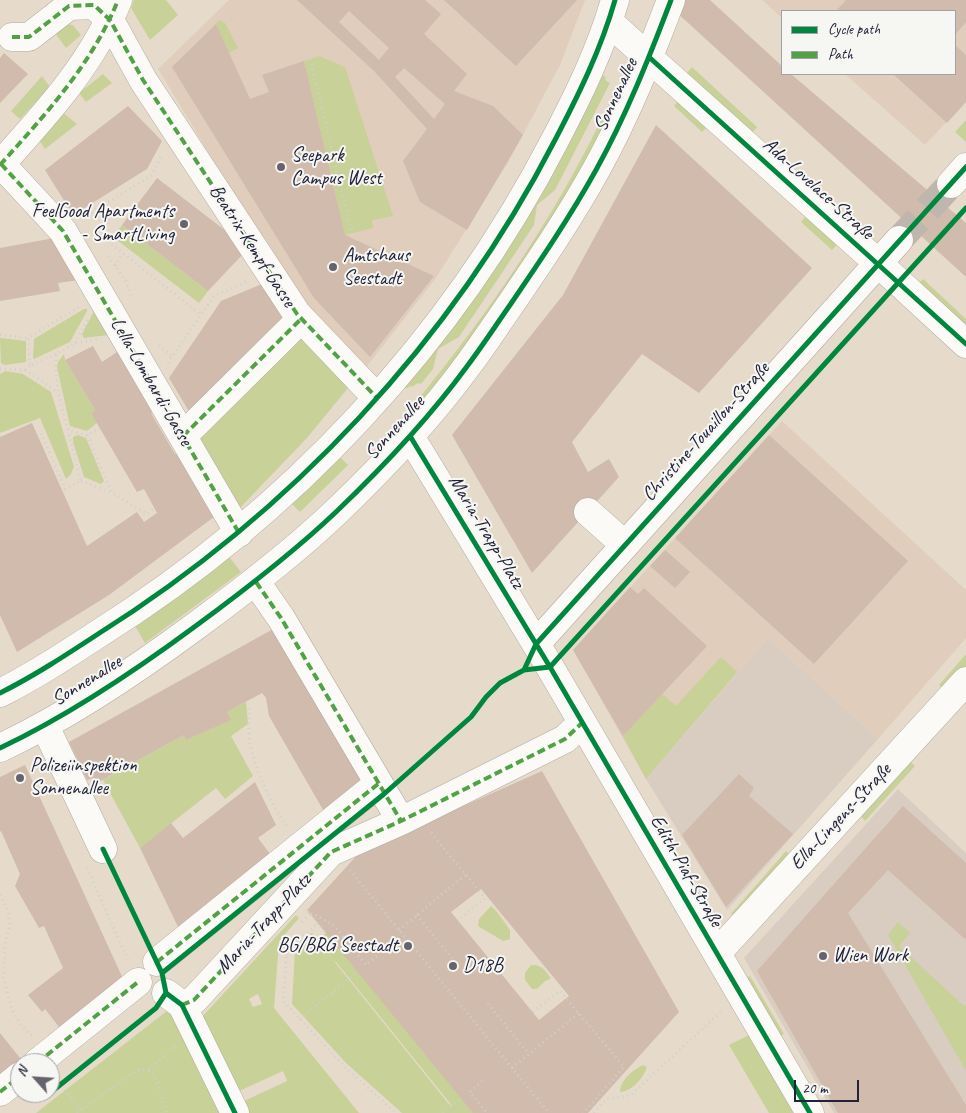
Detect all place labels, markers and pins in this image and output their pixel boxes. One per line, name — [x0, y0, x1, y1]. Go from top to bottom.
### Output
place label: Seepark Campus West — [291, 144, 382, 191]
marker: Seepark Campus West — [275, 161, 287, 173]
place label: FeelGood Apartments - SmartLiving — [32, 200, 174, 247]
marker: FeelGood Apartments - SmartLiving — [178, 218, 190, 230]
place label: Amtshaus Seestadt — [343, 244, 410, 291]
marker: Amtshaus Seestadt — [327, 261, 339, 273]
place label: Polizeiinspektion Sonnenallee — [30, 754, 137, 801]
marker: Polizeiinspektion Sonnenallee — [14, 772, 26, 784]
place label: BG/BRG Seestadt — [277, 934, 398, 958]
marker: BG/BRG Seestadt — [402, 940, 414, 952]
place label: Wien Work — [833, 944, 908, 968]
marker: Wien Work — [817, 950, 829, 962]
place label: D18B — [463, 954, 503, 978]
marker: D18B — [447, 960, 459, 972]

